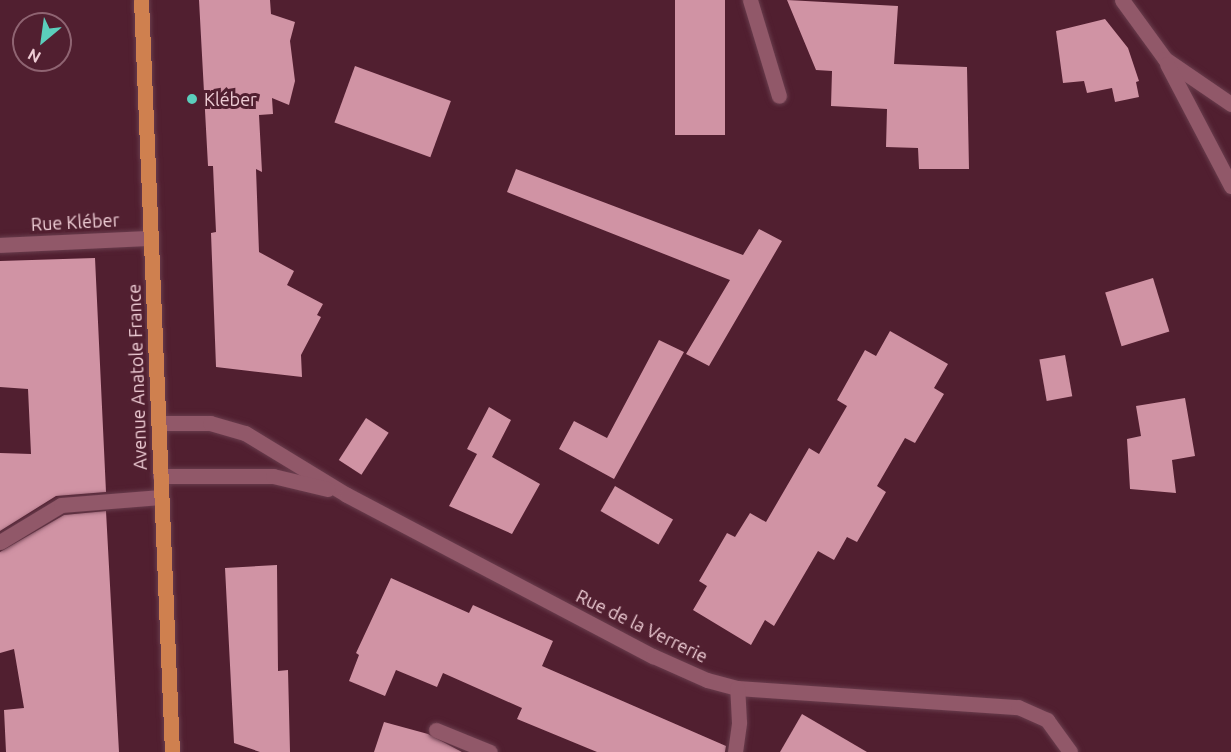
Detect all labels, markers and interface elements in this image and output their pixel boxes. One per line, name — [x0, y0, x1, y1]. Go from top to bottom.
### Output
north arrow — [12, 12, 72, 72]
text: N — [25, 45, 44, 67]
place label: Kléber — [204, 88, 257, 110]
marker: Kléber — [185, 92, 199, 106]
street label: Rue Kléber — [30, 209, 120, 235]
street label: Avenue Anatole France — [123, 284, 151, 470]
street label: Rue de la Verrerie — [573, 585, 711, 667]

